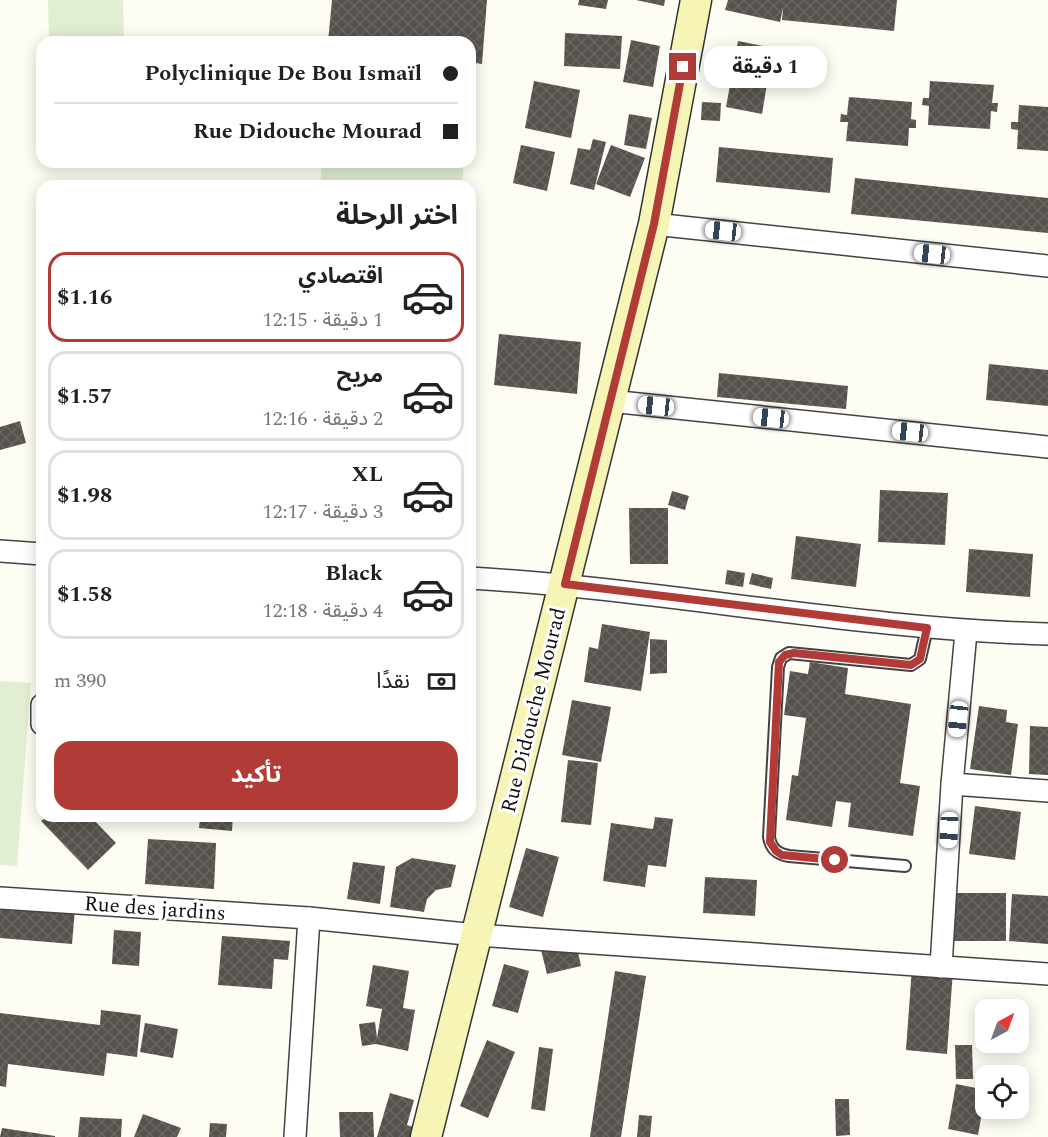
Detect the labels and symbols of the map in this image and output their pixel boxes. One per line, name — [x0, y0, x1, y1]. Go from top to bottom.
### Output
callout: 1 دقيقة — [704, 46, 827, 88]
route end — [669, 53, 696, 80]
car — [704, 220, 742, 242]
car — [913, 243, 951, 265]
car — [637, 395, 675, 417]
car — [752, 407, 790, 429]
car — [891, 421, 929, 443]
street label: Rue Didouche Mourad — [493, 604, 575, 816]
car — [947, 700, 969, 738]
car — [939, 812, 959, 848]
route start — [821, 846, 848, 873]
street label: Rue des jardins — [83, 888, 227, 930]
north arrow — [975, 999, 1029, 1053]

